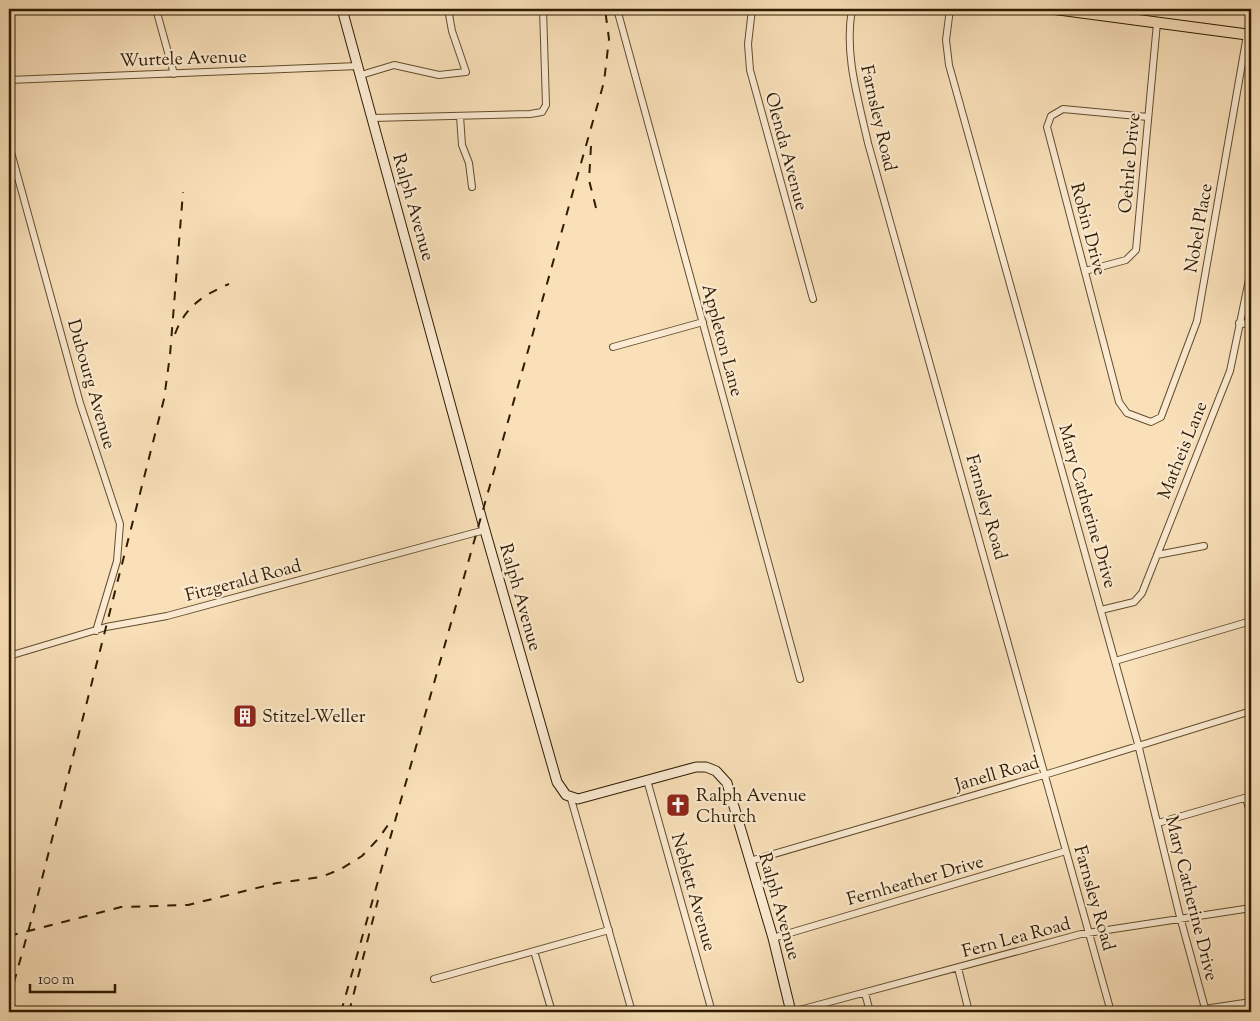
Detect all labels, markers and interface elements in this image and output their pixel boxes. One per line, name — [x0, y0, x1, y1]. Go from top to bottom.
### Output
street label: Wurtele Avenue — [119, 45, 247, 75]
street label: Farnsley Road — [852, 63, 902, 174]
street label: Olenda Avenue — [757, 89, 813, 214]
street label: Oehrle Drive — [1114, 112, 1148, 215]
street label: Ralph Avenue — [384, 151, 440, 264]
street label: Robin Drive — [1062, 180, 1112, 279]
street label: Nobel Place — [1179, 182, 1221, 275]
street label: Appleton Lane — [694, 281, 749, 400]
street label: Dubourg Avenue — [59, 317, 121, 453]
street label: Matheis Lane — [1152, 398, 1215, 504]
street label: Mary Catherine Drive — [1050, 422, 1122, 592]
street label: Farnsley Road — [958, 452, 1013, 563]
street label: Ralph Avenue — [491, 541, 547, 654]
street label: Fitzgerald Road — [183, 554, 304, 610]
building icon: Stitzel-Weller — [232, 703, 258, 729]
place label: Stitzel-Weller — [262, 705, 366, 731]
street label: Janell Road — [951, 750, 1043, 800]
place label: Ralph Avenue Church — [696, 784, 807, 831]
church icon: Ralph Avenue Church — [665, 792, 691, 818]
street label: Mary Catherine Drive — [1157, 813, 1223, 984]
street label: Neblett Avenue — [663, 831, 721, 955]
street label: Farnsley Road — [1066, 843, 1121, 954]
street label: Ralph Avenue — [750, 850, 806, 963]
street label: Fernheather Drive — [844, 850, 987, 914]
street label: Fern Lea Road — [959, 912, 1074, 966]
scale bar — [30, 961, 115, 993]
text: 100 m — [38, 970, 75, 991]

